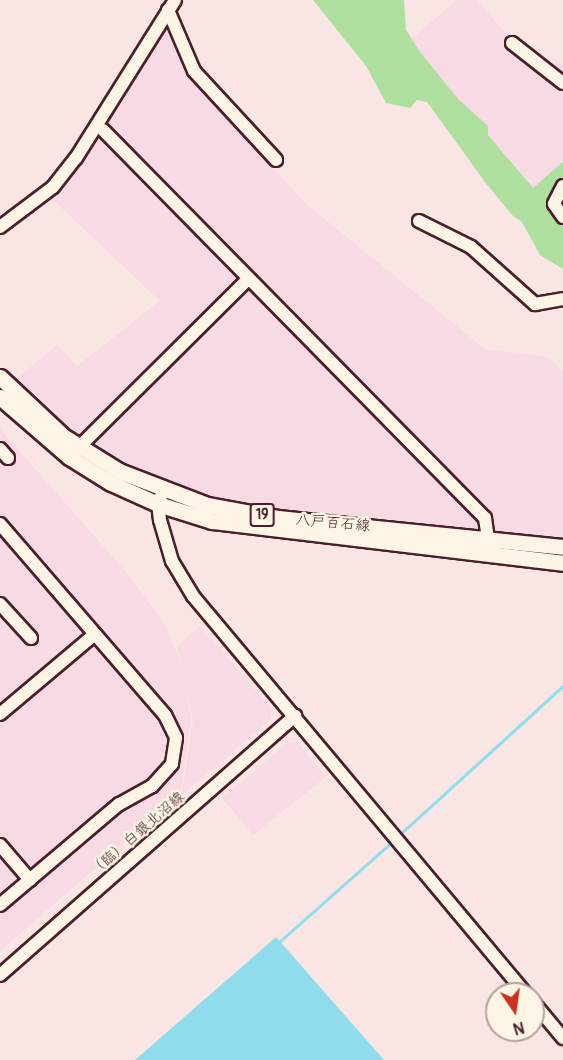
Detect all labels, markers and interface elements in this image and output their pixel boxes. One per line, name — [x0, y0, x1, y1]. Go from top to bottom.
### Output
road number: 19 — [248, 504, 276, 526]
street label: 八戸百石線 — [295, 511, 371, 535]
street label: （臨）白銀北沼線 — [86, 788, 188, 880]
north arrow — [485, 982, 545, 1042]
text: N — [511, 1017, 526, 1039]

